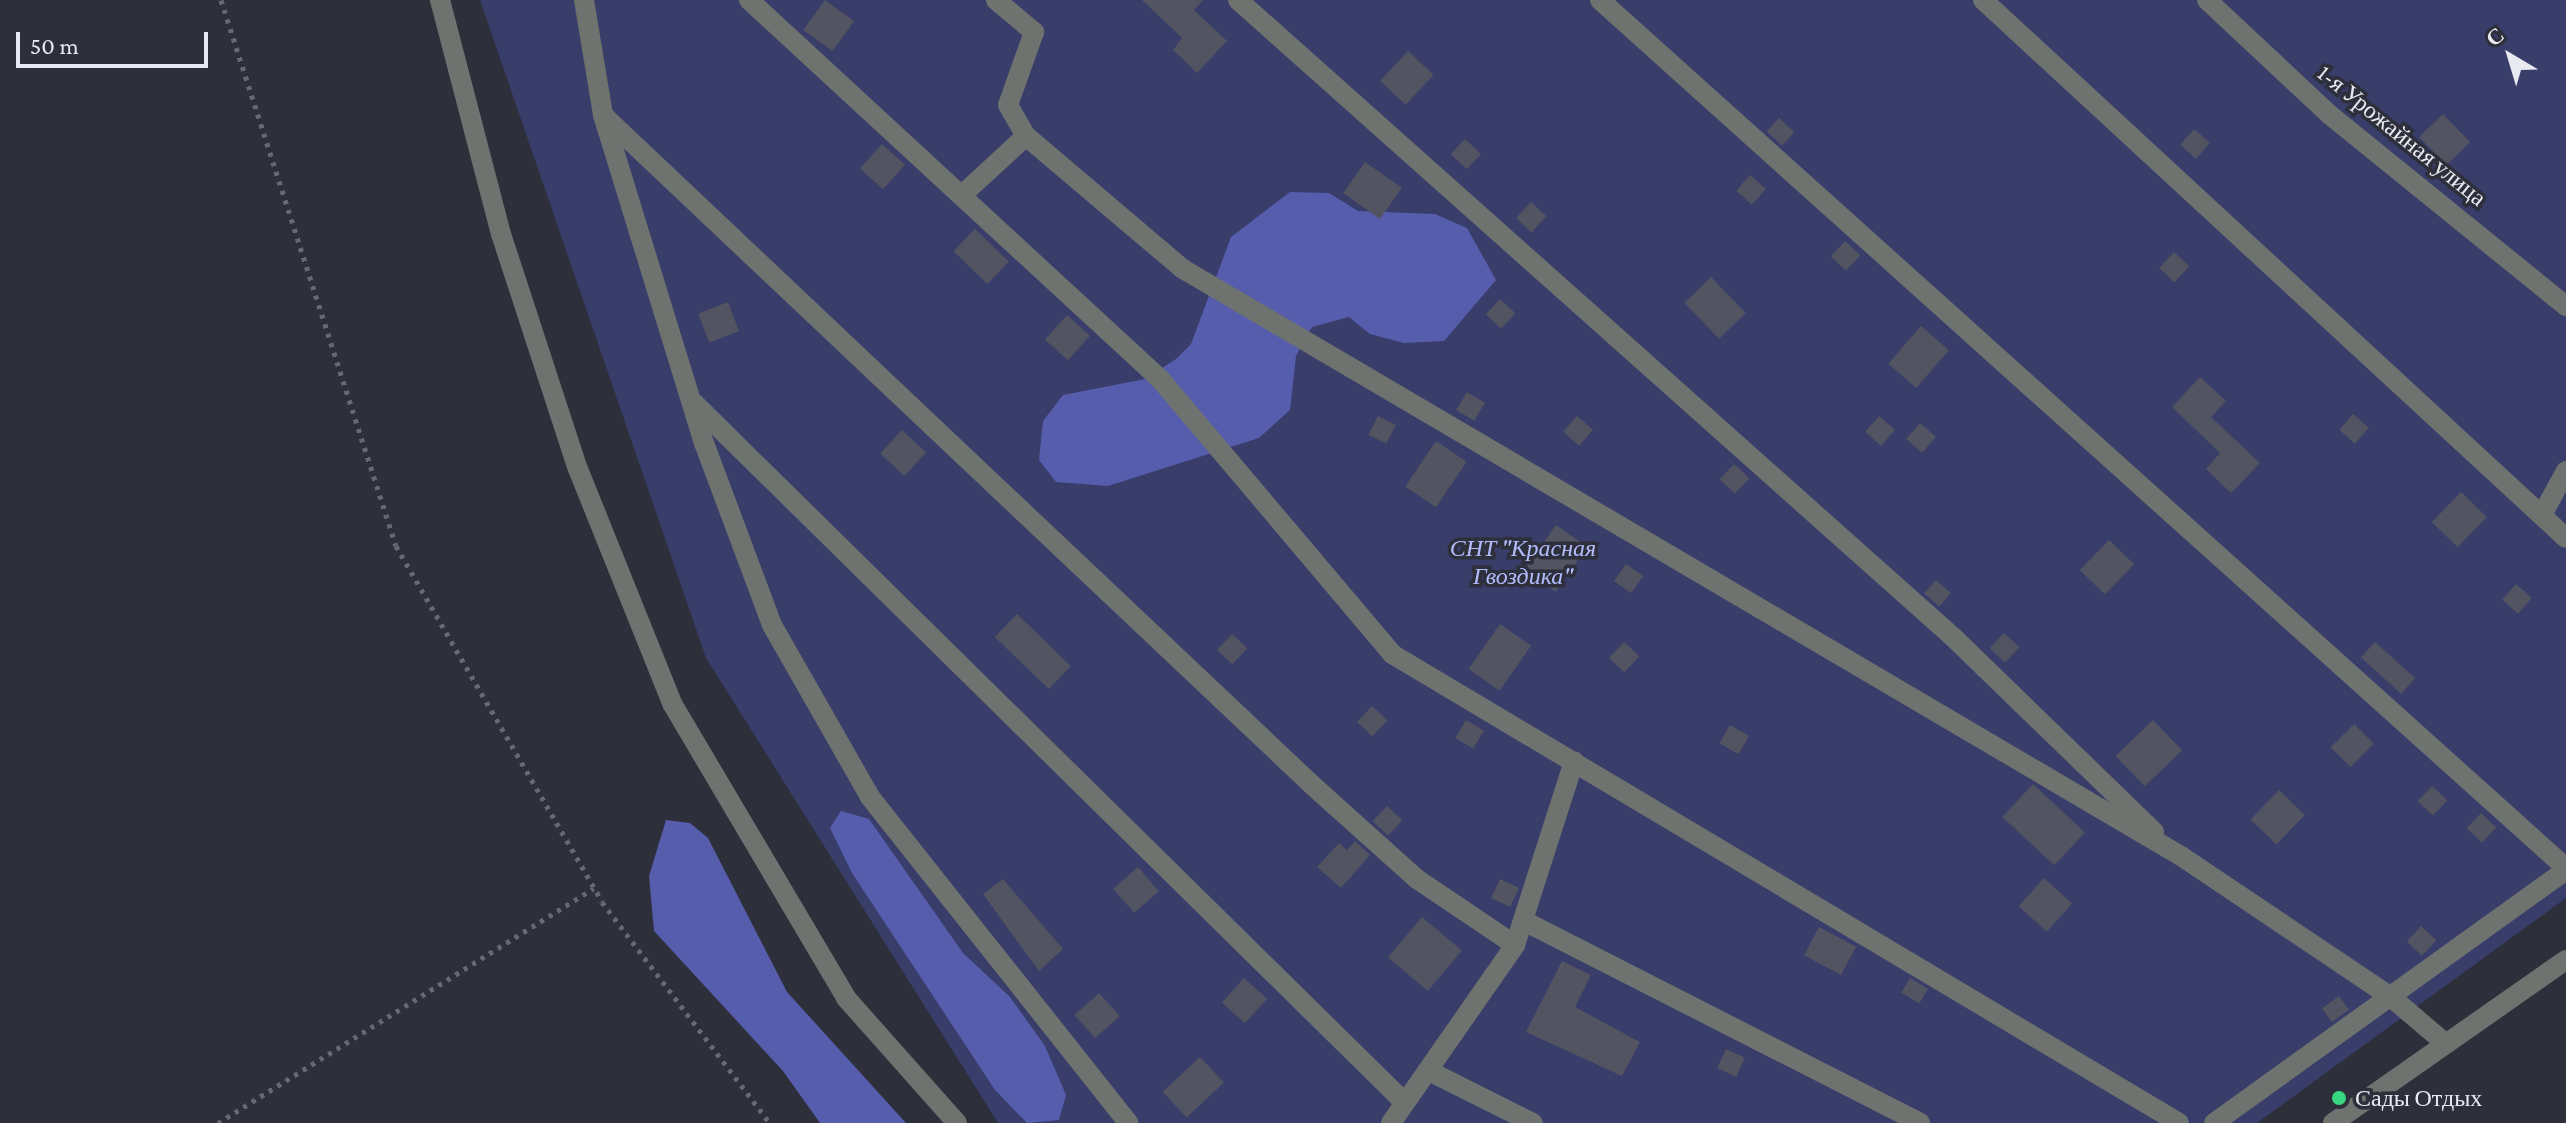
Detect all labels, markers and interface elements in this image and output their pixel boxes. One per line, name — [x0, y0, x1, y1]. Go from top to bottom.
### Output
scale bar — [20, 16, 212, 66]
north arrow — [2470, 16, 2550, 96]
text: С — [2481, 22, 2509, 51]
text: 50 m — [30, 32, 79, 59]
street label: 1-я Урожайная улица — [2312, 58, 2492, 212]
park label: СНТ "Красная Гвоздика" — [1450, 534, 1596, 590]
place label: Сады Отдых — [2355, 1084, 2482, 1112]
marker: Сады Отдых — [2330, 1089, 2348, 1107]

